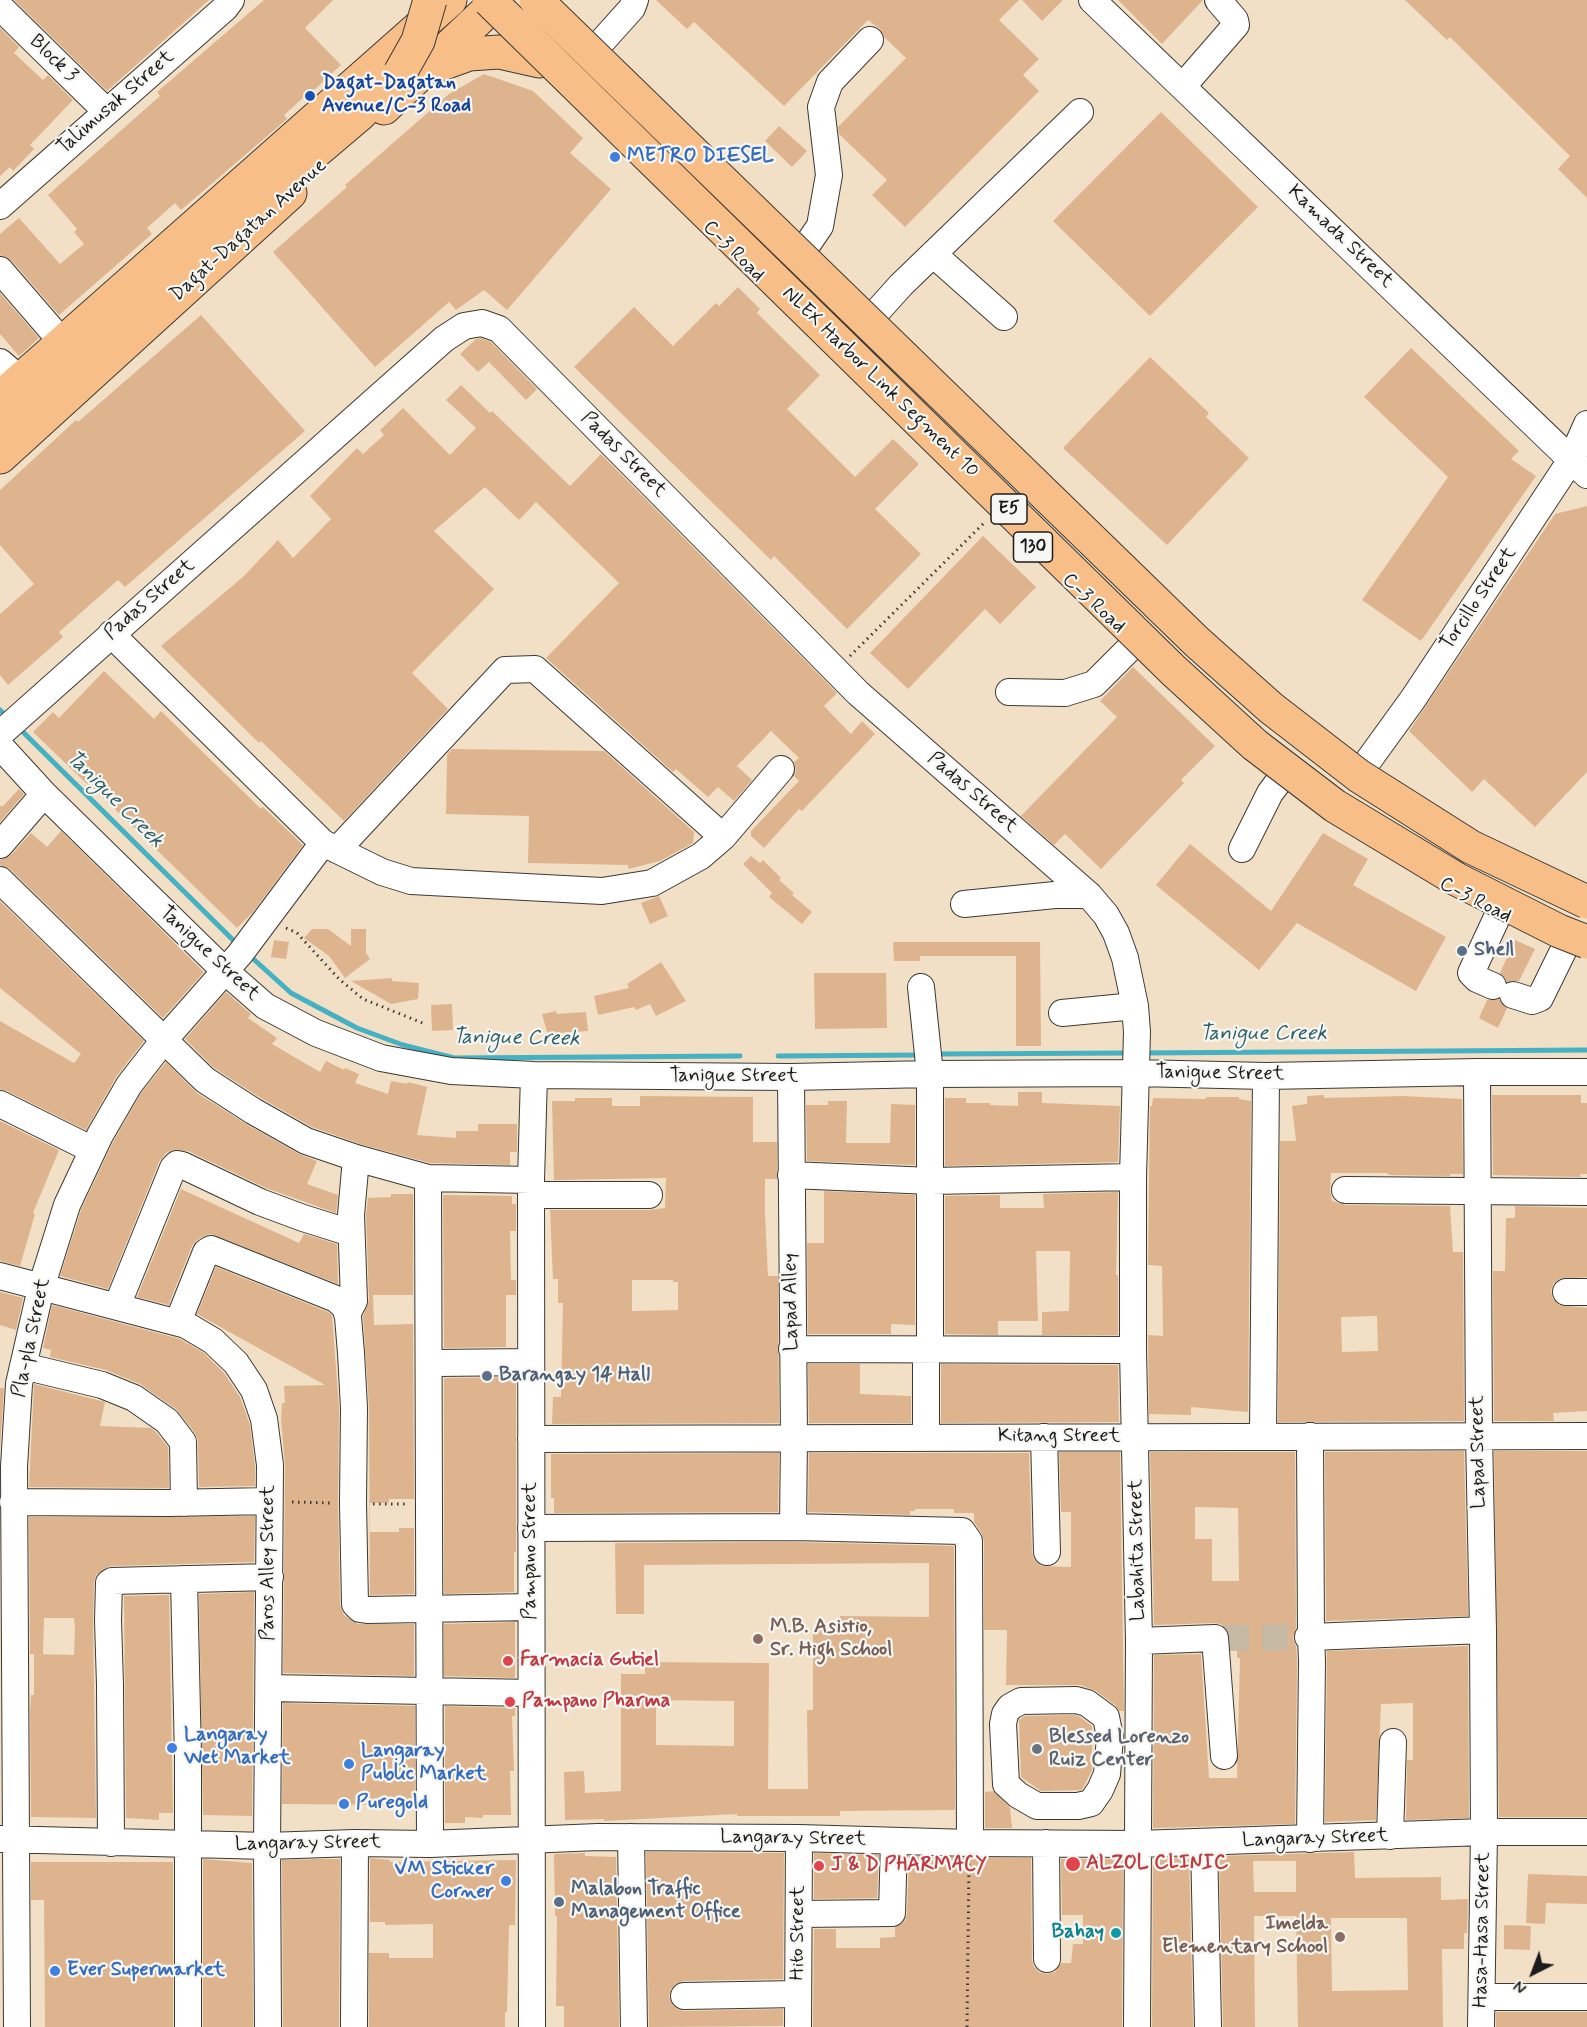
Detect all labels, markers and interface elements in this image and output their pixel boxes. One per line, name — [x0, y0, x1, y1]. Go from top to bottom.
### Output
street label: Block 3 — [24, 30, 82, 88]
street label: Talimusak Street — [53, 46, 179, 160]
place label: Dagat-Dagatan Avenue/C-3 Road — [322, 72, 471, 119]
marker: Dagat-Dagatan Avenue/C-3 Road — [303, 89, 317, 103]
place label: METRO DIESEL — [627, 145, 774, 169]
marker: METRO DIESEL — [608, 150, 622, 164]
street label: Dagat-Dagatan Avenue — [166, 154, 332, 308]
street label: Kamada Street — [1282, 180, 1398, 294]
street label: C-3 Road — [697, 216, 769, 288]
street label: NLEX Harbor Link Segment 10 — [776, 282, 984, 484]
street label: Padas Street — [575, 407, 671, 503]
road number: E5 — [991, 494, 1027, 524]
road number: 130 — [1014, 532, 1052, 562]
street label: Torcillo Street — [1436, 543, 1522, 655]
street label: Padas Street — [100, 554, 200, 646]
street label: C-3 Road — [1056, 569, 1130, 639]
water label: Tanigue Creek — [60, 746, 168, 854]
street label: Padas Street — [922, 747, 1022, 839]
street label: C-3 Road — [1435, 873, 1515, 929]
street label: Tanigue Street — [154, 901, 264, 1007]
place label: Shell — [1474, 939, 1514, 963]
marker: Shell — [1455, 944, 1469, 958]
water label: Tanigue Creek — [1199, 1022, 1327, 1048]
water label: Tanigue Creek — [452, 1025, 580, 1053]
street label: Tanigue Street — [1155, 1061, 1285, 1087]
street label: Tanigue Street — [670, 1065, 798, 1089]
street label: Lapad Alley — [779, 1253, 805, 1351]
street label: Pla-pla Street — [8, 1276, 56, 1400]
place label: Barangay 14 Hall — [499, 1364, 650, 1388]
marker: Barangay 14 Hall — [480, 1369, 494, 1383]
street label: Lapad Street — [1466, 1395, 1492, 1509]
street label: Kitang Street — [998, 1425, 1120, 1449]
street label: Labahita Street — [1125, 1479, 1151, 1621]
street label: Pampano Street — [519, 1482, 543, 1620]
street label: Paros Alley Street — [257, 1485, 281, 1641]
place label: M.B. Asistio, Sr. High School — [770, 1616, 892, 1663]
marker: M.B. Asistio, Sr. High School — [751, 1632, 765, 1646]
place label: Farmacia Gutiel — [520, 1649, 659, 1673]
marker: Farmacia Gutiel — [501, 1654, 515, 1668]
place label: Pampano Pharma — [522, 1690, 670, 1714]
marker: Pampano Pharma — [503, 1695, 517, 1709]
place label: Langaray Wet Market — [184, 1724, 290, 1771]
place label: Blessed Lorenzo Ruiz Center — [1049, 1726, 1189, 1773]
place label: Langaray Public Market — [361, 1740, 486, 1787]
marker: Langaray Wet Market — [165, 1741, 179, 1755]
marker: Blessed Lorenzo Ruiz Center — [1030, 1742, 1044, 1756]
marker: Langaray Public Market — [342, 1757, 356, 1771]
place label: Puregold — [356, 1792, 428, 1816]
marker: Puregold — [337, 1797, 351, 1811]
street label: Langaray Street — [1242, 1824, 1388, 1854]
street label: Langaray Street — [720, 1826, 866, 1852]
street label: Langaray Street — [235, 1831, 381, 1857]
place label: ALZOL CLINIC — [1086, 1852, 1228, 1876]
street label: Hasa-Hasa Street — [1470, 1852, 1496, 2008]
place label: J & D PHARMACY — [831, 1854, 987, 1878]
marker: ALZOL CLINIC — [1064, 1855, 1082, 1873]
place label: VM Sticker Corner — [394, 1858, 494, 1905]
marker: J & D PHARMACY — [812, 1859, 826, 1873]
marker: VM Sticker Corner — [499, 1874, 513, 1888]
place label: Malabon Traffic Management Office — [571, 1878, 741, 1925]
street label: Hito Street — [787, 1886, 811, 1980]
marker: Malabon Traffic Management Office — [552, 1895, 566, 1909]
place label: Imelda Elementary School — [1162, 1913, 1328, 1960]
place label: Bahay — [1052, 1921, 1104, 1945]
marker: Bahay — [1109, 1926, 1123, 1940]
marker: Imelda Elementary School — [1333, 1930, 1347, 1944]
north arrow — [1503, 1943, 1563, 2003]
place label: Ever Supermarket — [67, 1959, 225, 1983]
marker: Ever Supermarket — [48, 1964, 62, 1978]
text: N — [1510, 1975, 1532, 1998]

